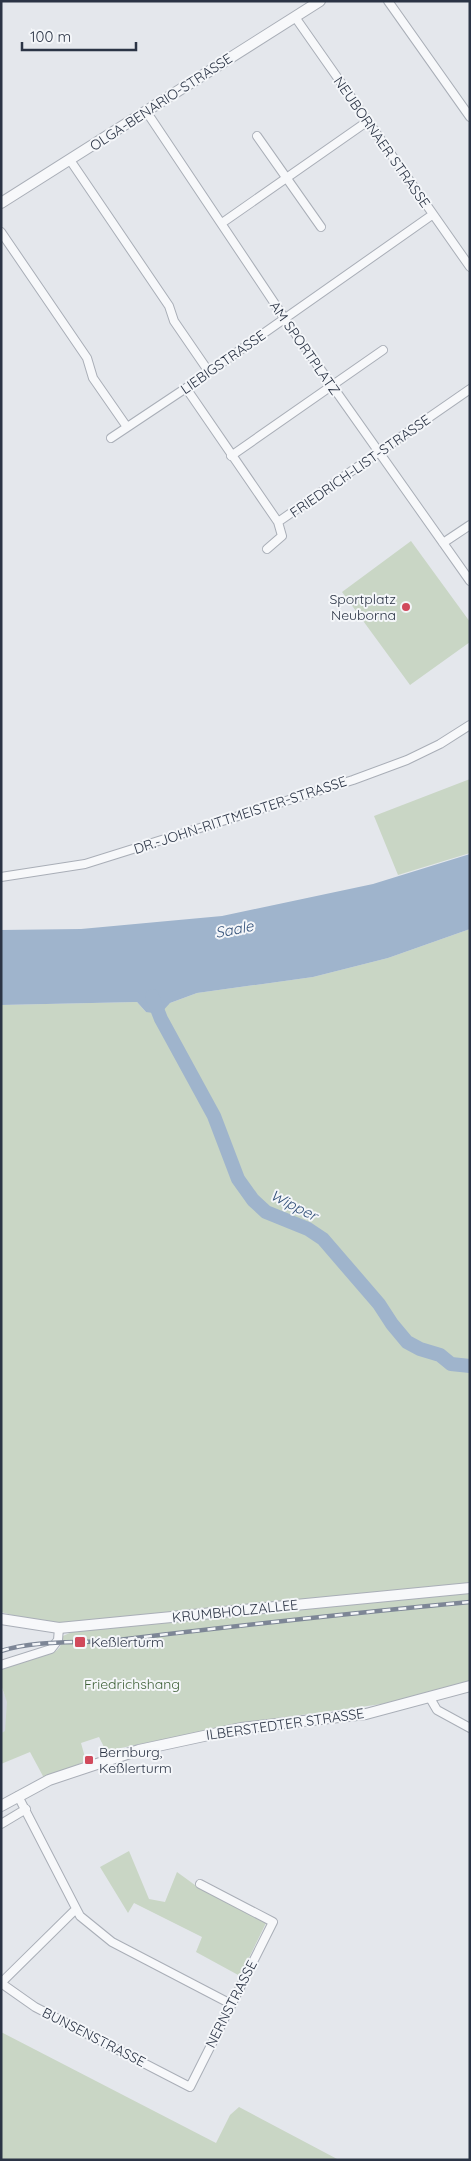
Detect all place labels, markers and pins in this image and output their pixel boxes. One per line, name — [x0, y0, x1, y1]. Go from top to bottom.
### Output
place label: Sportplatz Neuborna — [329, 590, 396, 624]
marker: Sportplatz Neuborna — [400, 601, 412, 613]
place label: Keßlerturm — [91, 1633, 164, 1651]
marker: Keßlerturm — [73, 1635, 87, 1649]
place label: Bernburg, Keßlerturm — [99, 1743, 172, 1777]
marker: Bernburg, Keßlerturm — [83, 1754, 95, 1766]

